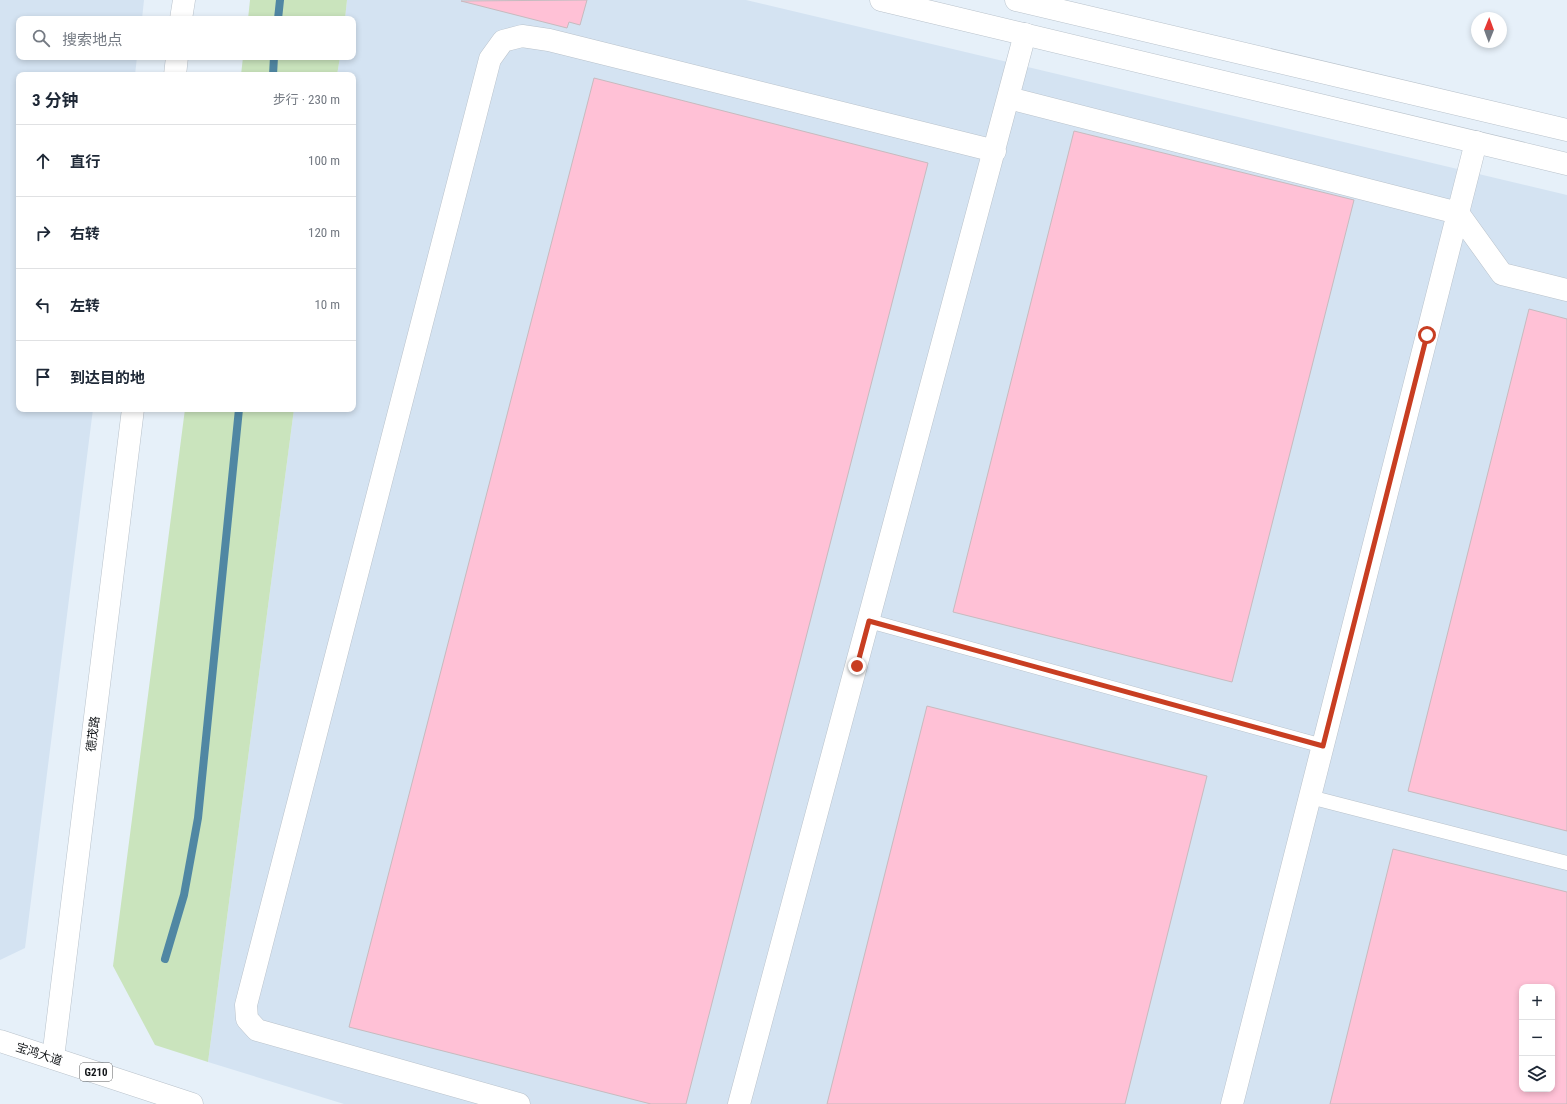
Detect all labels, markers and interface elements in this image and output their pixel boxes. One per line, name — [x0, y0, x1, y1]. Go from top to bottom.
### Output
north arrow — [1471, 12, 1507, 48]
search box — [16, 16, 356, 60]
icon: search — [30, 27, 52, 49]
text: 搜索地点 — [62, 31, 122, 49]
text: 3 分钟 — [32, 90, 79, 110]
text: 步行 · 230 m — [273, 92, 340, 107]
icon: ahead — [32, 150, 54, 172]
text: 直行 — [70, 153, 100, 171]
text: 100 m — [308, 153, 340, 168]
icon: right — [32, 222, 54, 244]
text: 右转 — [70, 225, 100, 243]
text: 120 m — [308, 225, 340, 240]
icon: left — [32, 294, 54, 316]
text: 左转 — [70, 297, 100, 315]
text: 10 m — [314, 297, 340, 312]
route start — [1418, 326, 1436, 344]
icon: arrive — [32, 366, 54, 388]
text: 到达目的地 — [70, 369, 145, 387]
route end — [848, 657, 866, 675]
street label: 德茂路 — [84, 715, 102, 753]
map controls — [1519, 984, 1555, 1092]
button: + — [1519, 984, 1555, 1020]
button: − — [1519, 1020, 1555, 1056]
street label: 宝鸿大道 — [14, 1040, 64, 1068]
button: layers — [1519, 1056, 1555, 1092]
road number: G210 — [80, 1063, 112, 1081]

